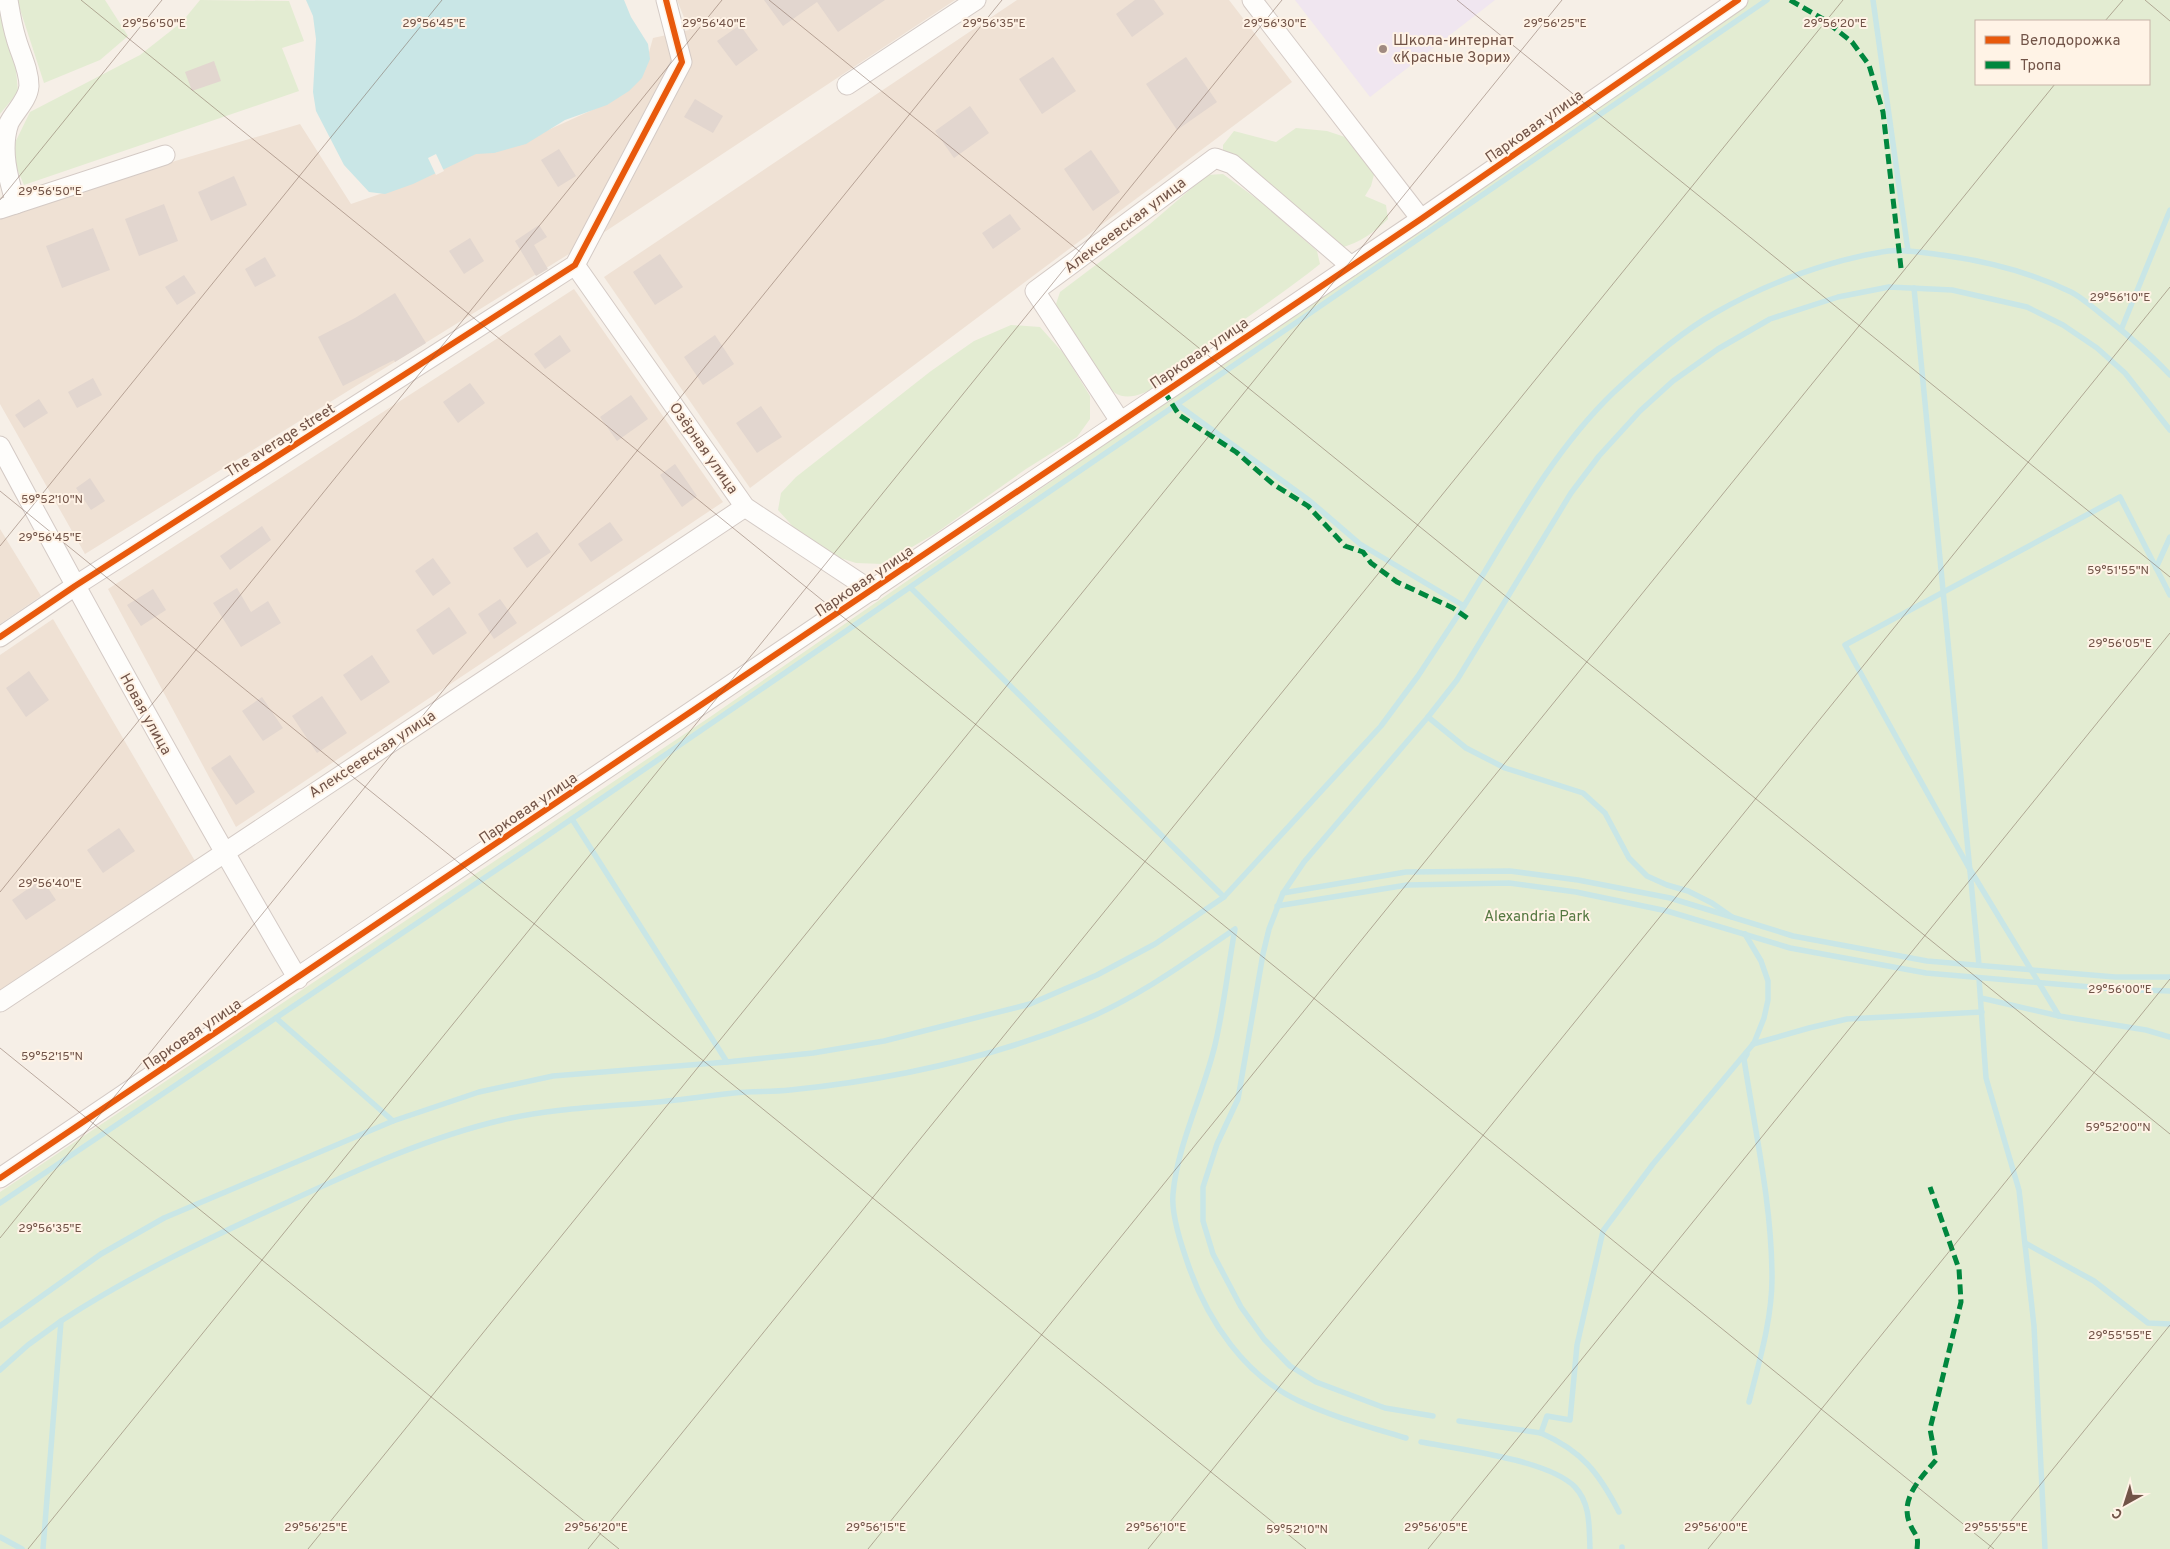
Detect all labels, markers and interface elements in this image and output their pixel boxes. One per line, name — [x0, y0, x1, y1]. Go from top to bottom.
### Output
text: 29°56'50"E — [122, 16, 186, 32]
text: 29°56'45"E — [402, 16, 466, 32]
text: 29°56'40"E — [682, 16, 746, 32]
text: 29°56'35"E — [962, 16, 1026, 32]
text: 29°56'30"E — [1243, 16, 1307, 32]
text: 29°56'25"E — [1523, 16, 1587, 32]
text: 29°56'20"E — [1803, 16, 1867, 32]
legend — [1975, 20, 2150, 85]
place label: Школа-интернат «Красные Зори» — [1393, 32, 1514, 68]
text: Велодорожка — [2020, 32, 2120, 51]
marker: Школа-интернат «Красные Зори» — [1377, 43, 1389, 55]
text: Тропа — [2020, 57, 2061, 76]
street label: Парковая улица — [1482, 87, 1587, 168]
street label: Алексеевская улица — [1061, 174, 1191, 278]
text: 29°56'50"E — [18, 184, 82, 200]
text: 29°56'10"E — [2090, 290, 2150, 306]
street label: Парковая улица — [1147, 314, 1253, 394]
street label: Озёрная улица — [664, 399, 741, 498]
street label: The average street — [222, 400, 339, 483]
text: 59°52'10"N — [21, 492, 83, 508]
text: 29°56'45"E — [18, 530, 82, 546]
street label: Парковая улица — [812, 542, 918, 622]
text: 59°51'55"N — [2087, 563, 2149, 579]
text: 29°56'05"E — [2088, 636, 2152, 652]
street label: Новая улица — [114, 671, 175, 759]
street label: Алексеевская улица — [306, 707, 440, 803]
street label: Парковая улица — [476, 769, 582, 849]
text: 29°56'40"E — [18, 876, 82, 892]
park label: Alexandria Park — [1484, 908, 1590, 927]
text: 29°56'00"E — [2088, 982, 2152, 998]
street label: Парковая улица — [140, 995, 246, 1075]
text: 59°52'15"N — [21, 1049, 83, 1065]
text: 59°52'00"N — [2085, 1120, 2151, 1136]
text: 29°56'35"E — [18, 1221, 82, 1237]
text: 29°55'55"E — [2088, 1328, 2152, 1344]
north arrow — [2100, 1479, 2150, 1529]
text: С — [2109, 1503, 2127, 1522]
text: 29°56'25"E — [284, 1520, 348, 1536]
text: 29°56'20"E — [564, 1520, 628, 1536]
text: 29°56'15"E — [846, 1520, 906, 1536]
text: 29°56'10"E — [1126, 1520, 1186, 1536]
text: 29°56'05"E — [1404, 1520, 1468, 1536]
text: 29°56'00"E — [1684, 1520, 1748, 1536]
text: 29°55'55"E — [1964, 1520, 2028, 1536]
text: 59°52'10"N — [1266, 1522, 1328, 1538]

